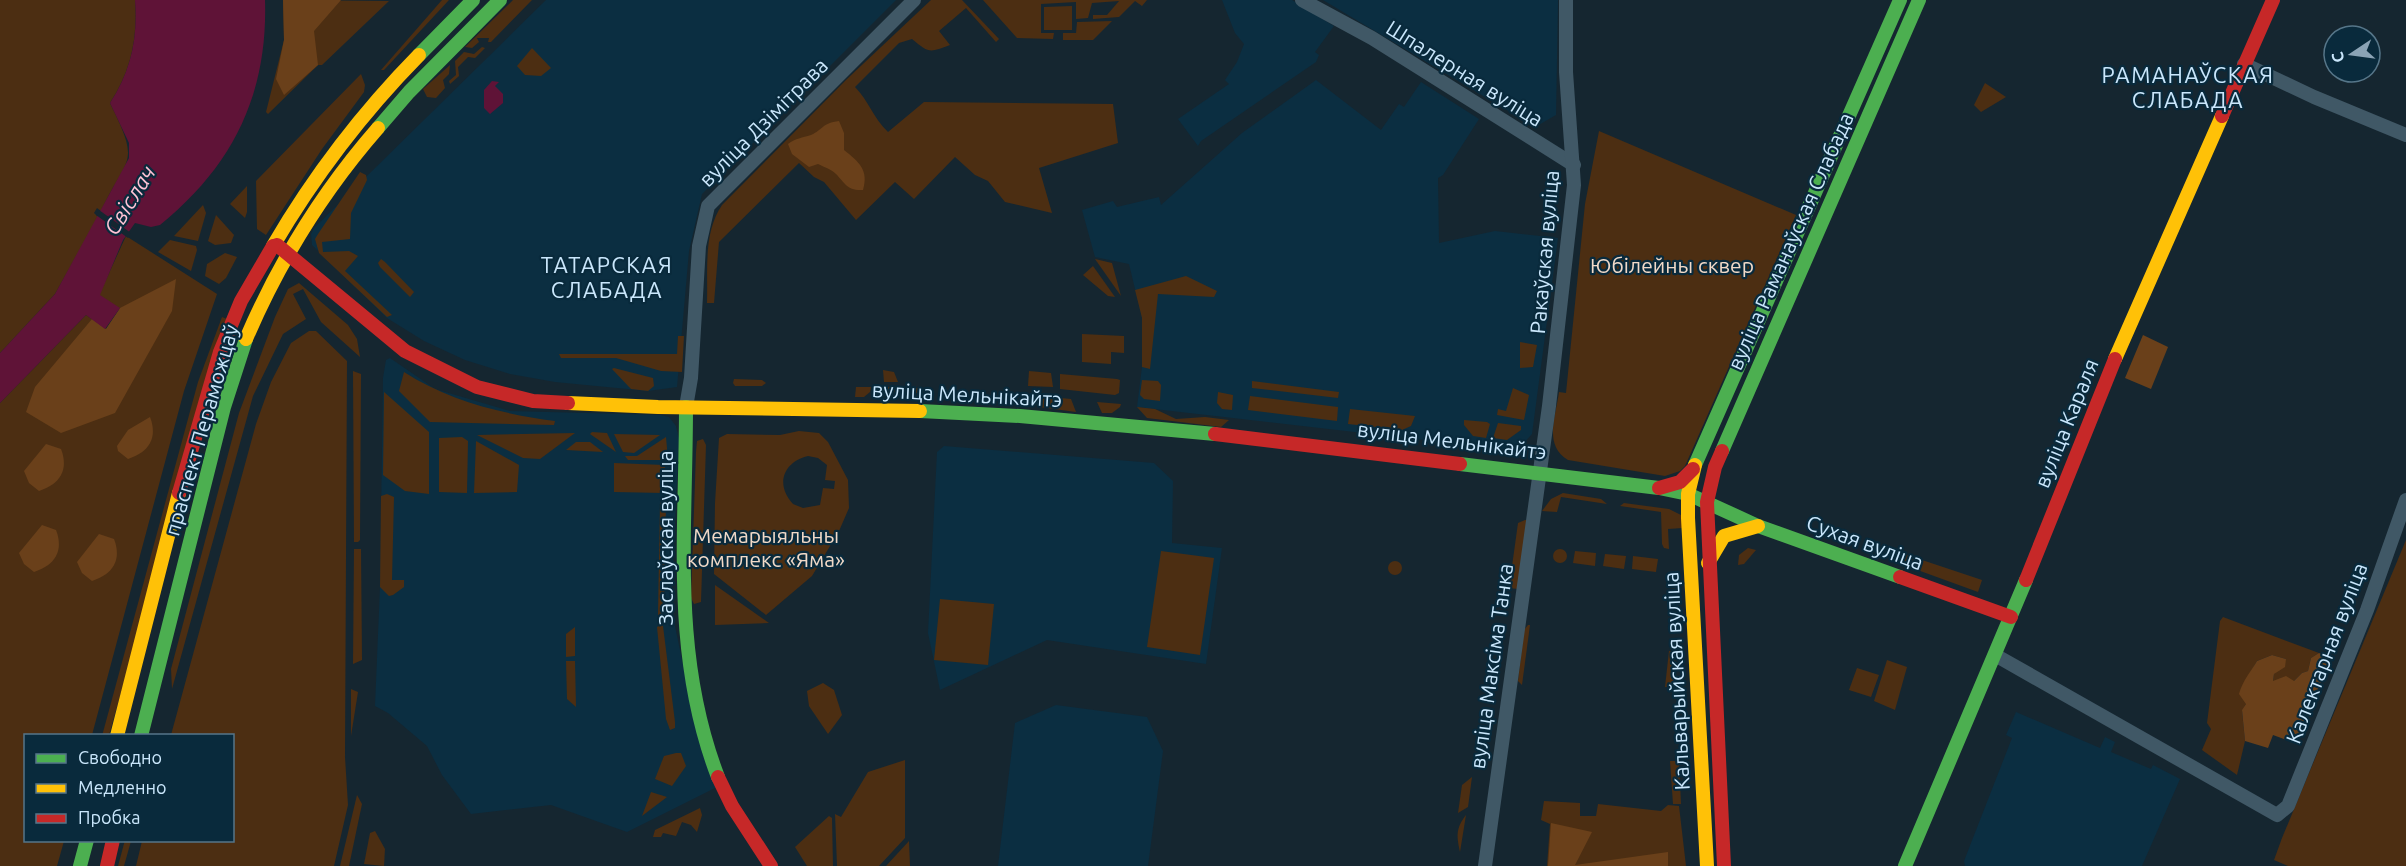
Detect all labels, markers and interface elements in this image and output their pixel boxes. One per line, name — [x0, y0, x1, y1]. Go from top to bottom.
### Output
street label: Шпалерная вуліца — [1382, 15, 1548, 131]
north arrow — [2322, 24, 2382, 84]
text: С — [2327, 50, 2347, 64]
street label: вуліца Дзімітрава — [694, 53, 832, 191]
district label: РАМАНАЎСКАЯ СЛАБАДА — [2101, 62, 2275, 112]
street label: вуліца Раманаўская Слабада — [1722, 109, 1858, 373]
water label: Свіслач — [98, 161, 160, 239]
street label: Ракаўская вуліца — [1525, 169, 1563, 335]
district label: ТАТАРСКАЯ СЛАБАДА — [541, 252, 673, 302]
park label: Юбілейны сквер — [1590, 253, 1754, 277]
street label: праспект Пераможцаў — [159, 322, 243, 538]
street label: вуліца Караля — [2029, 355, 2103, 491]
street label: вуліца Мельнікайтэ — [871, 377, 1063, 411]
street label: вуліца Мельнікайтэ — [1356, 416, 1548, 464]
street label: Заслаўская вуліца — [653, 450, 677, 626]
street label: Сухая вуліца — [1803, 510, 1927, 574]
park label: Мемарыяльны комплекс «Яма» — [687, 523, 845, 571]
street label: Калектарная вуліца — [2280, 559, 2372, 747]
street label: вуліца Максіма Танка — [1465, 562, 1517, 770]
street label: Кальварыйская вуліца — [1658, 571, 1694, 791]
legend — [24, 734, 234, 842]
text: Свободно — [78, 747, 162, 767]
text: Медленно — [78, 777, 167, 797]
text: Пробка — [78, 807, 141, 827]

